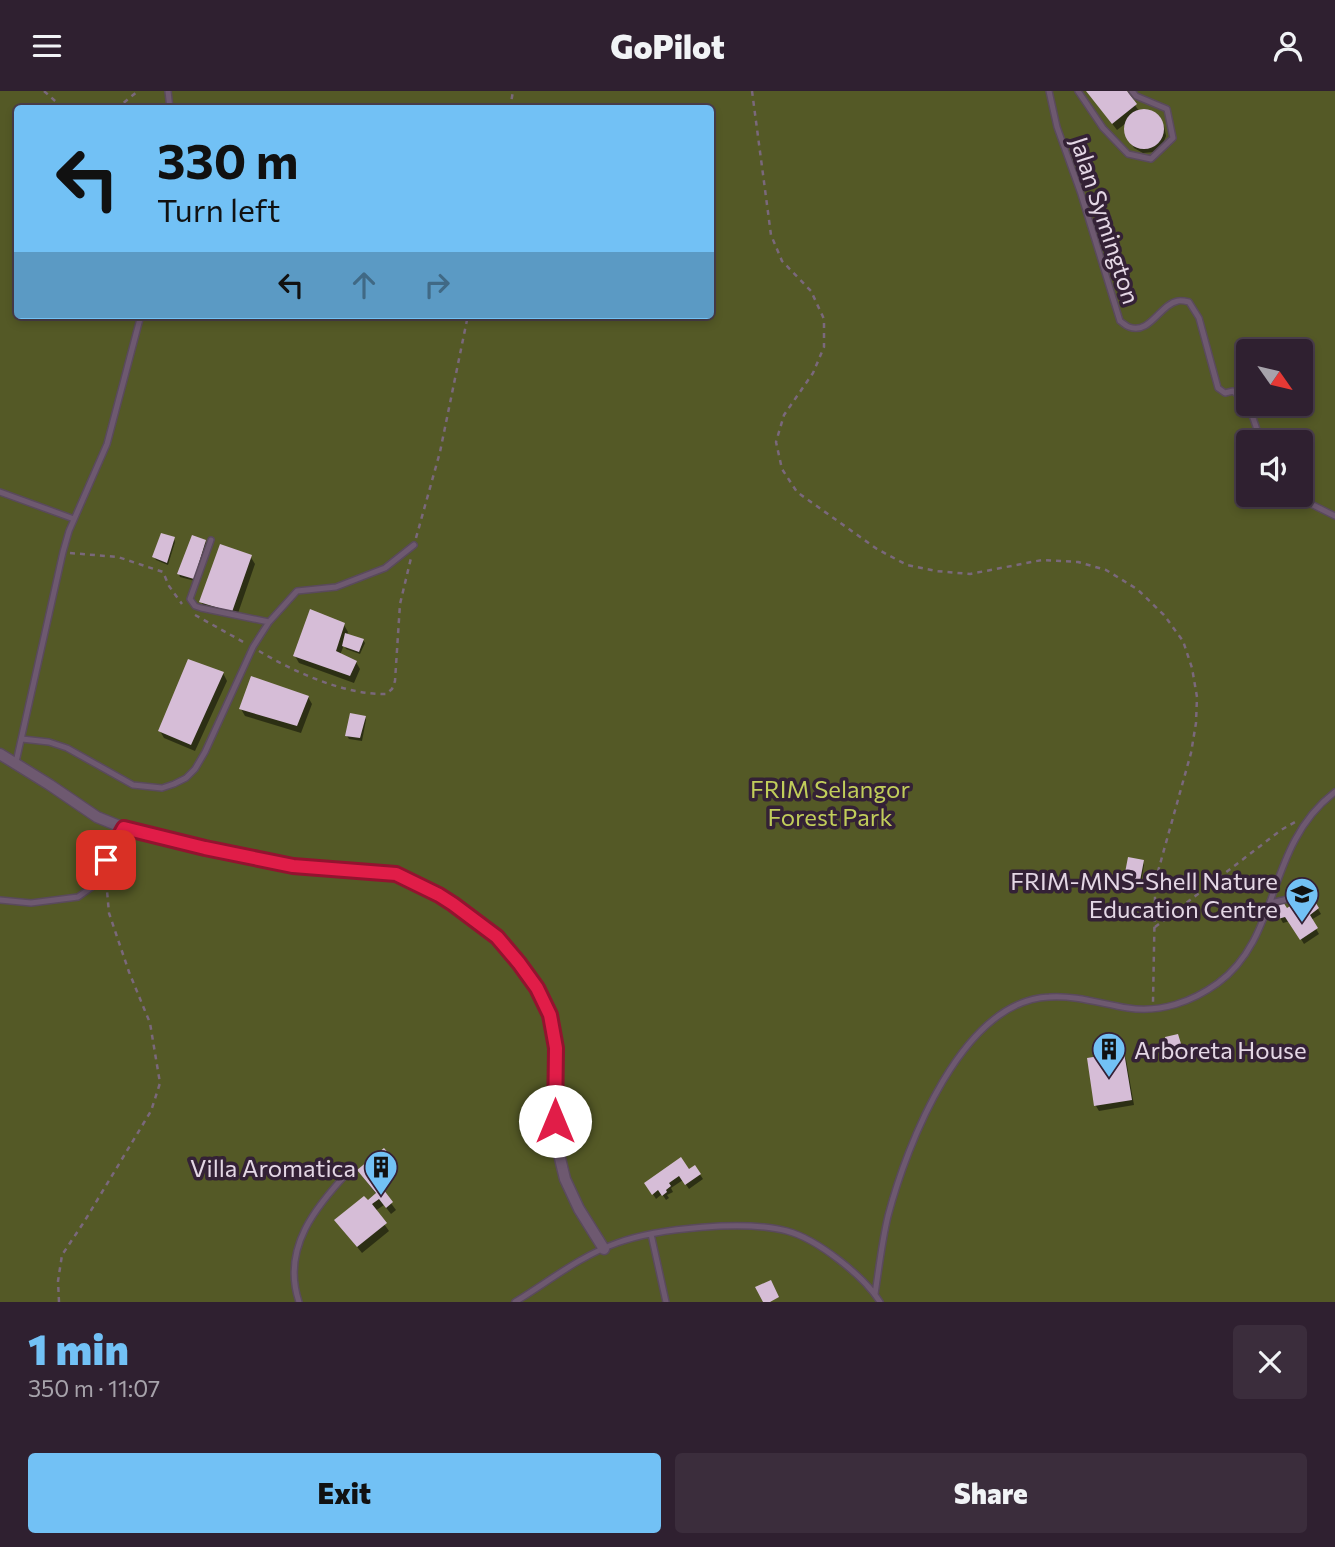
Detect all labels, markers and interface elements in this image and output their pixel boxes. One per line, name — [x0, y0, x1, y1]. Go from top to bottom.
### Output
text: GoPilot — [610, 26, 725, 66]
icon: menu — [28, 27, 66, 65]
icon: person — [1269, 27, 1307, 65]
text: 330 m — [157, 129, 298, 189]
icon: left — [42, 133, 133, 224]
street label: Jalan Symington — [1065, 133, 1147, 307]
text: Turn left — [157, 189, 281, 229]
icon: left — [272, 266, 310, 304]
icon: ahead — [345, 266, 383, 304]
icon: right — [418, 266, 456, 304]
north arrow — [1236, 339, 1312, 417]
map controls — [1236, 339, 1313, 507]
button: sound — [1236, 430, 1313, 507]
park label: FRIM Selangor Forest Park — [750, 774, 910, 831]
pin — [76, 830, 136, 890]
icon: arrive — [87, 841, 125, 879]
place label: FRIM-MNS-Shell Nature Education Centre — [1010, 866, 1278, 923]
school or university icon: FRIM-MNS-Shell Nature Education Centre — [1283, 875, 1321, 924]
building icon: Arboreta House — [1090, 1030, 1128, 1079]
place label: Arboreta House — [1134, 1035, 1307, 1064]
position arrow — [518, 1084, 592, 1158]
building icon: Villa Aromatica — [362, 1148, 400, 1197]
place label: Villa Aromatica — [190, 1153, 356, 1182]
text: 1 min — [28, 1322, 129, 1374]
button: close — [1233, 1325, 1307, 1399]
text: 350 m · 11:07 — [28, 1374, 160, 1402]
button: Exit — [28, 1453, 661, 1533]
button: Share — [675, 1453, 1307, 1533]

